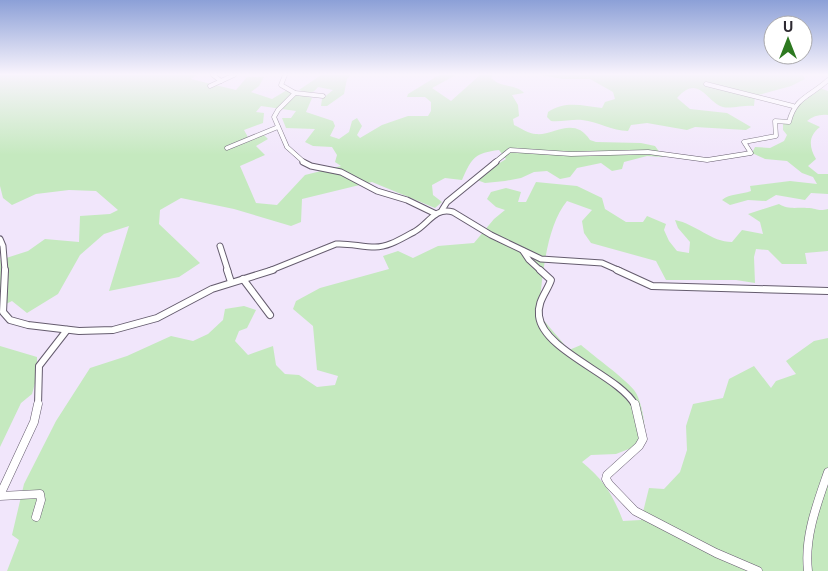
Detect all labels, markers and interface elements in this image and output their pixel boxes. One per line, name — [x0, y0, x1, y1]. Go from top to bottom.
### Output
north arrow — [763, 15, 813, 65]
text: U — [783, 18, 793, 35]

